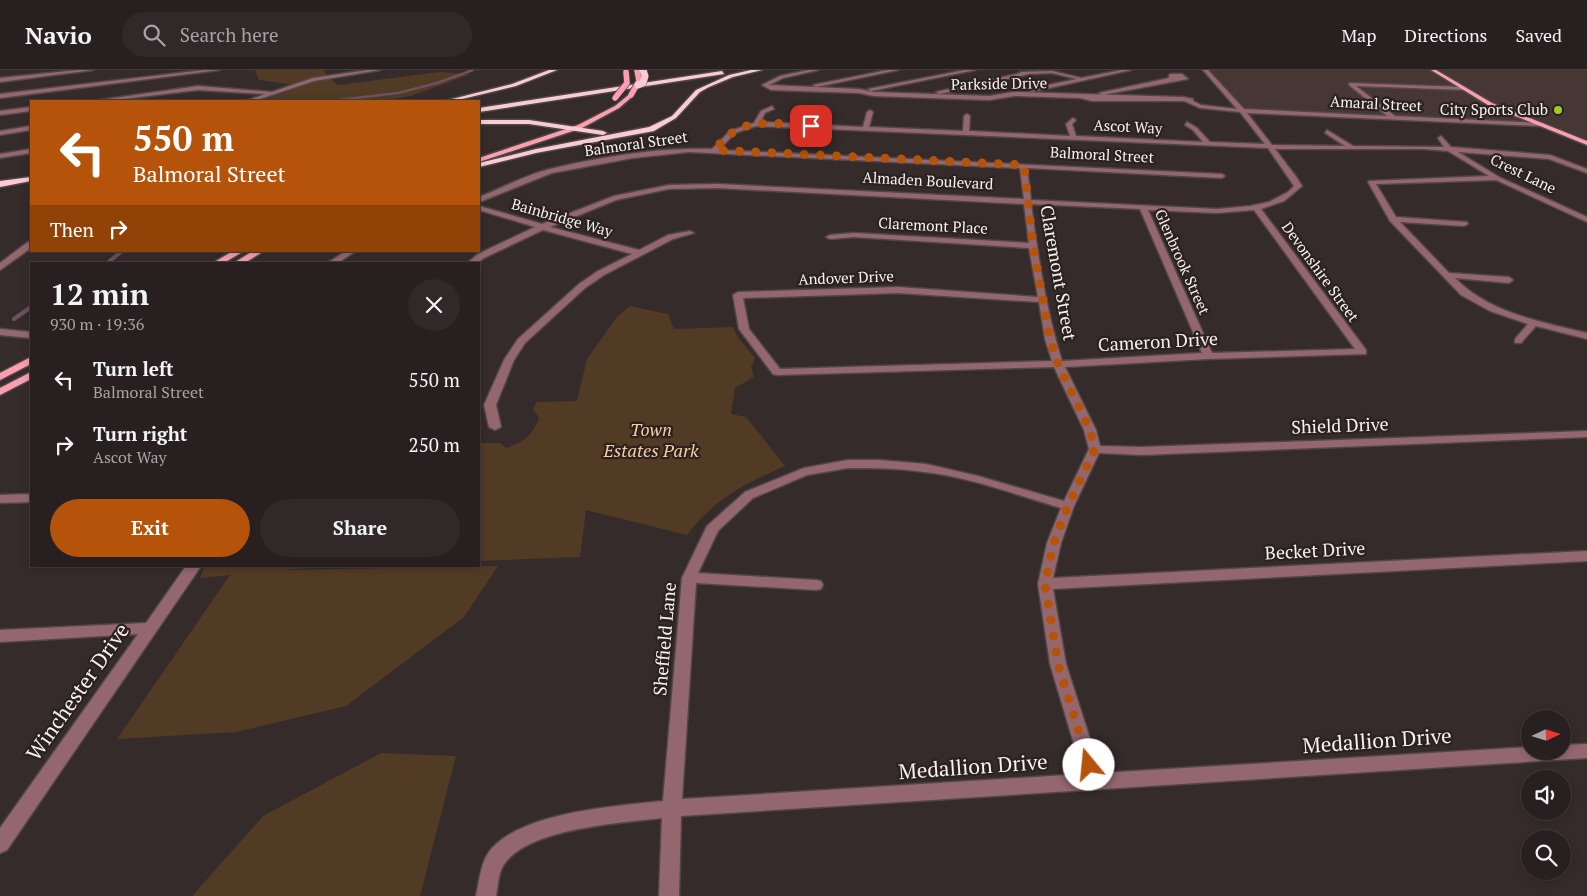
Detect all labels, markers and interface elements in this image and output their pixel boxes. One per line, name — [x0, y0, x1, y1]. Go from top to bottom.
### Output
search box — [122, 12, 472, 57]
text: Navio — [25, 19, 92, 51]
icon: search — [140, 21, 168, 49]
text: Search here — [180, 22, 279, 47]
text: Map — [1341, 23, 1376, 47]
text: Directions — [1404, 23, 1487, 47]
text: Saved — [1515, 23, 1562, 47]
street label: Parkside Drive — [951, 72, 1047, 94]
street label: Amaral Street — [1329, 91, 1423, 115]
place label: City Sports Club — [1440, 99, 1548, 119]
marker: City Sports Club — [1552, 104, 1564, 116]
pin — [790, 105, 832, 147]
icon: arrive — [797, 112, 825, 140]
street label: Ascot Way — [1093, 114, 1163, 138]
text: 550 m — [133, 115, 234, 161]
icon: left — [50, 120, 115, 185]
street label: Balmoral Street — [583, 126, 689, 160]
street label: Balmoral Street — [1050, 141, 1155, 167]
street label: Crest Lane — [1487, 149, 1560, 198]
text: Balmoral Street — [133, 159, 286, 188]
street label: Almaden Boulevard — [862, 167, 994, 193]
street label: Bainbridge Way — [509, 193, 616, 241]
street label: Claremont Street — [1035, 203, 1083, 343]
street label: Glenbrook Street — [1151, 206, 1215, 318]
street label: Claremont Place — [878, 212, 988, 238]
icon: right — [104, 215, 132, 243]
text: Then — [50, 217, 94, 242]
street label: Devonshire Street — [1278, 217, 1364, 326]
street label: Andover Drive — [798, 265, 894, 289]
text: 12 min — [50, 274, 149, 314]
button: close — [408, 279, 460, 331]
text: 930 m · 19:36 — [50, 313, 144, 335]
street label: Cameron Drive — [1097, 326, 1219, 356]
text: Turn left — [93, 356, 174, 381]
icon: left — [50, 366, 78, 394]
text: 550 m — [409, 367, 460, 392]
text: Balmoral Street — [93, 381, 204, 403]
street label: Shield Drive — [1291, 411, 1389, 439]
park label: Town Estates Park — [602, 417, 699, 462]
text: Turn right — [93, 421, 187, 446]
icon: right — [50, 431, 78, 459]
text: 250 m — [409, 432, 460, 457]
text: Ascot Way — [93, 446, 167, 468]
button: Exit — [50, 499, 250, 557]
button: Share — [260, 499, 460, 557]
street label: Becket Drive — [1264, 535, 1366, 565]
street label: Sheffield Lane — [647, 581, 681, 697]
street label: Winchester Drive — [19, 617, 135, 766]
north arrow — [1521, 710, 1571, 760]
map controls — [1521, 710, 1571, 880]
street label: Medallion Drive — [1301, 721, 1452, 759]
position arrow — [1062, 738, 1114, 790]
street label: Medallion Drive — [897, 747, 1048, 785]
button: sound — [1521, 770, 1571, 820]
button: search — [1521, 830, 1571, 880]

